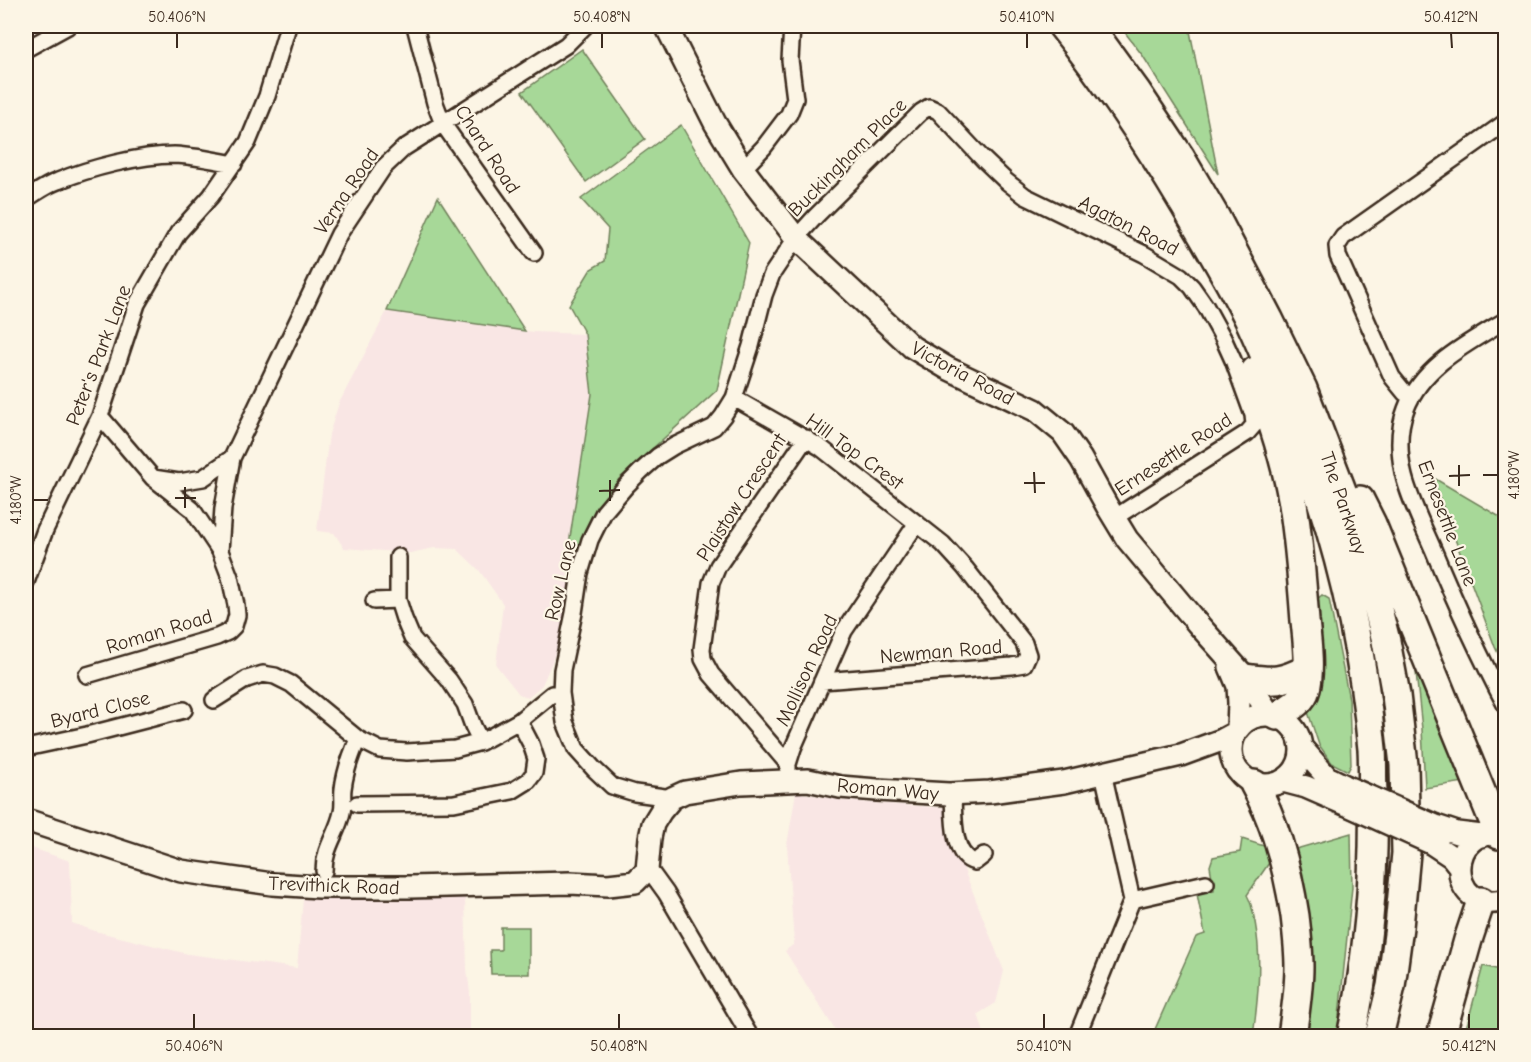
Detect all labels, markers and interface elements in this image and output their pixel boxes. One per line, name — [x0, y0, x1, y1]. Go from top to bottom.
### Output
text: 50.406°N — [148, 8, 206, 26]
text: 50.408°N — [573, 8, 631, 26]
text: 50.410°N — [999, 8, 1055, 26]
text: 50.412°N — [1424, 8, 1478, 26]
street label: Buckingham Place — [783, 93, 911, 221]
street label: Chard Road — [450, 101, 525, 198]
street label: Verna Road — [309, 144, 384, 239]
street label: Agaton Road — [1075, 190, 1183, 260]
street label: Peter's Park Lane — [61, 282, 136, 429]
street label: Victoria Road — [907, 337, 1018, 410]
street label: Hill Top Crest — [802, 408, 909, 495]
street label: Ernesettle Road — [1110, 408, 1236, 501]
street label: Plaistow Crescent — [692, 428, 792, 565]
street label: The Parkway — [1315, 449, 1372, 558]
text: 4.180°W — [1505, 450, 1523, 500]
street label: Ernesettle Lane — [1413, 457, 1482, 589]
text: 4.180°W — [7, 475, 25, 525]
street label: Row Lane — [540, 538, 581, 623]
street label: Roman Road — [103, 604, 215, 659]
street label: Mollison Road — [771, 611, 842, 730]
street label: Newman Road — [879, 635, 1003, 668]
street label: Byard Close — [48, 686, 152, 733]
street label: Roman Way — [836, 774, 940, 805]
street label: Trevithick Road — [268, 872, 400, 899]
text: 50.406°N — [165, 1037, 223, 1055]
text: 50.408°N — [590, 1037, 648, 1055]
text: 50.410°N — [1016, 1037, 1072, 1055]
text: 50.412°N — [1442, 1037, 1496, 1055]

